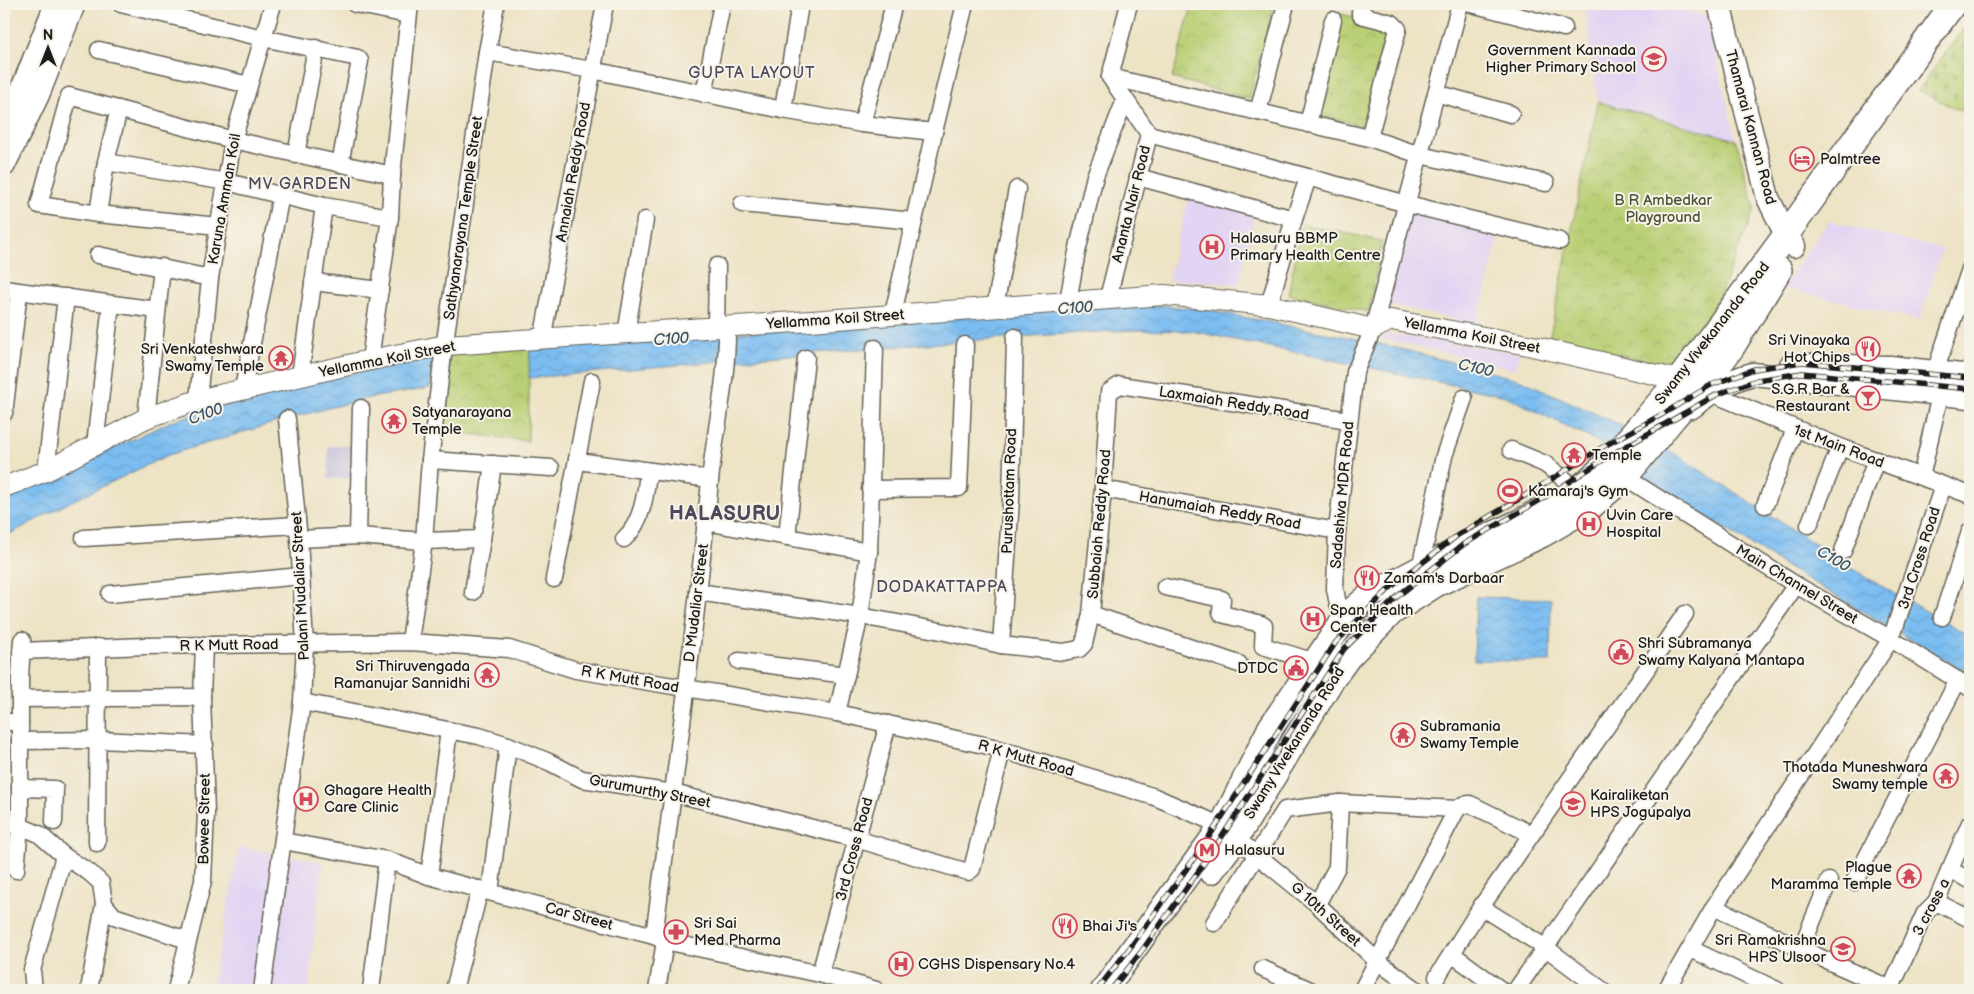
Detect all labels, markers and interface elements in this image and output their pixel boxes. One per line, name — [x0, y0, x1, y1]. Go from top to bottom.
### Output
north arrow — [22, 22, 72, 72]
text: N — [43, 27, 53, 44]
place label: Government Kannada Higher Primary School — [1486, 41, 1636, 77]
school or university icon: Government Kannada Higher Primary School — [1641, 46, 1667, 72]
street label: Thamarai Kannan Road — [1721, 48, 1780, 207]
district label: GUPTA LAYOUT — [688, 64, 816, 83]
street label: Annaiah Reddy Road — [552, 101, 595, 244]
street label: Sathyanarayana Temple Street — [440, 114, 487, 321]
street label: Karuna Amman Koil — [204, 132, 245, 266]
street label: Ananta Nair Road — [1108, 143, 1155, 265]
hotel icon: Palmtree — [1789, 146, 1815, 172]
place label: Palmtree — [1820, 150, 1881, 169]
district label: MV GARDEN — [248, 175, 352, 194]
park label: B R Ambedkar Playground — [1614, 191, 1712, 227]
place label: Halasuru BBMP Primary Health Centre — [1230, 229, 1381, 265]
hospital icon: Halasuru BBMP Primary Health Centre — [1199, 234, 1225, 260]
street label: Swamy Vivekananda Road — [1651, 258, 1774, 408]
water label: C100 — [1057, 298, 1094, 319]
street label: Yellamma Koil Street — [764, 305, 905, 334]
street label: Yellamma Koil Street — [1401, 313, 1542, 358]
water label: C100 — [653, 329, 690, 350]
place label: Sri Vinayaka Hot Chips — [1768, 331, 1851, 367]
restaurant icon: Sri Vinayaka Hot Chips — [1855, 336, 1881, 362]
street label: Yellamma Koil Street — [316, 337, 457, 382]
place label: Sri Venkateshwara Swamy Temple — [141, 340, 264, 376]
temple icon: Sri Venkateshwara Swamy Temple — [268, 345, 294, 371]
water label: C100 — [1456, 355, 1496, 382]
place label: S.G.R Bar & Restaurant — [1771, 380, 1850, 416]
street label: Laxmaiah Reddy Road — [1157, 382, 1310, 425]
bar icon: S.G.R Bar & Restaurant — [1855, 385, 1881, 411]
water label: C100 — [186, 399, 226, 429]
place label: Satyanarayana Temple — [412, 403, 511, 439]
temple icon: Satyanarayana Temple — [381, 408, 407, 434]
street label: 1st Main Road — [1791, 420, 1887, 472]
street label: Sadashiva MDR Road — [1327, 421, 1358, 569]
street label: Purushottam Road — [998, 428, 1021, 554]
temple icon: Temple — [1561, 442, 1587, 468]
place label: Temple — [1592, 446, 1642, 465]
street label: Subbaiah Reddy Road — [1083, 448, 1115, 600]
sports icon: Kamaraj's Gym — [1497, 478, 1523, 504]
place label: Kamaraj's Gym — [1528, 482, 1628, 501]
street label: Hanumaiah Reddy Road — [1137, 487, 1302, 534]
district label: HALASURU — [669, 502, 781, 526]
street label: 3rd Cross Road — [1894, 505, 1945, 612]
place label: Uvin Care Hospital — [1606, 506, 1673, 542]
street label: Palani Mudaliar Street — [287, 511, 314, 661]
hospital icon: Uvin Care Hospital — [1576, 511, 1602, 537]
street label: Main Channel Street — [1732, 540, 1862, 629]
street label: D Mudaliar Street — [680, 542, 713, 663]
water label: C100 — [1813, 542, 1854, 577]
restaurant icon: Zamam's Darbaar — [1354, 565, 1380, 591]
place label: Zamam's Darbaar — [1383, 569, 1505, 588]
district label: DODAKATTAPPA — [876, 578, 1008, 597]
place label: Span Health Center — [1330, 601, 1413, 637]
hospital icon: Span Health Center — [1300, 606, 1326, 632]
place label: Shri Subramanya Swamy Kalyana Mantapa — [1638, 634, 1805, 670]
street label: R K Mutt Road — [179, 635, 279, 656]
public building icon: Shri Subramanya Swamy Kalyana Mantapa — [1608, 639, 1634, 665]
public building icon: DTDC — [1283, 655, 1309, 681]
place label: Sri Thiruvengada Ramanujar Sannidhi — [334, 657, 470, 693]
place label: DTDC — [1237, 659, 1278, 678]
temple icon: Sri Thiruvengada Ramanujar Sannidhi — [474, 662, 500, 688]
street label: R K Mutt Road — [579, 662, 680, 697]
street label: Swamy Vivekananda Road — [1240, 664, 1349, 823]
place label: Subramania Swamy Temple — [1420, 717, 1519, 753]
temple icon: Subramania Swamy Temple — [1390, 722, 1416, 748]
street label: R K Mutt Road — [976, 736, 1076, 781]
place label: Thotada Muneshwara Swamy temple — [1783, 758, 1928, 794]
temple icon: Thotada Muneshwara Swamy temple — [1933, 763, 1959, 789]
street label: Gurumurthy Street — [588, 770, 713, 813]
street label: Bowee Street — [194, 773, 215, 865]
place label: Ghagare Health Care Clinic — [324, 781, 432, 817]
hospital icon: Ghagare Health Care Clinic — [293, 786, 319, 812]
place label: Kairaliketan HPS Jogupalya — [1590, 786, 1691, 822]
school or university icon: Kairaliketan HPS Jogupalya — [1560, 791, 1586, 817]
street label: 3rd Cross Road — [832, 795, 877, 903]
metro station icon: Halasuru — [1194, 837, 1220, 863]
place label: Halasuru — [1224, 841, 1285, 860]
place label: Plague Maramma Temple — [1770, 858, 1892, 894]
temple icon: Plague Maramma Temple — [1896, 863, 1922, 889]
street label: 3 cross a — [1908, 875, 1954, 939]
street label: G 10th Street — [1287, 878, 1365, 951]
street label: Car Street — [543, 898, 615, 935]
restaurant icon: Bhai Ji's — [1052, 913, 1078, 939]
place label: Sri Sai Med Pharma — [694, 914, 781, 950]
place label: Bhai Ji's — [1082, 917, 1138, 936]
pharmacy icon: Sri Sai Med Pharma — [663, 919, 689, 945]
place label: Sri Ramakrishna HPS Ulsoor — [1715, 931, 1827, 967]
school or university icon: Sri Ramakrishna HPS Ulsoor — [1830, 936, 1856, 962]
hospital icon: CGHS Dispensary No.4 — [888, 951, 914, 977]
place label: CGHS Dispensary No.4 — [918, 955, 1075, 974]

